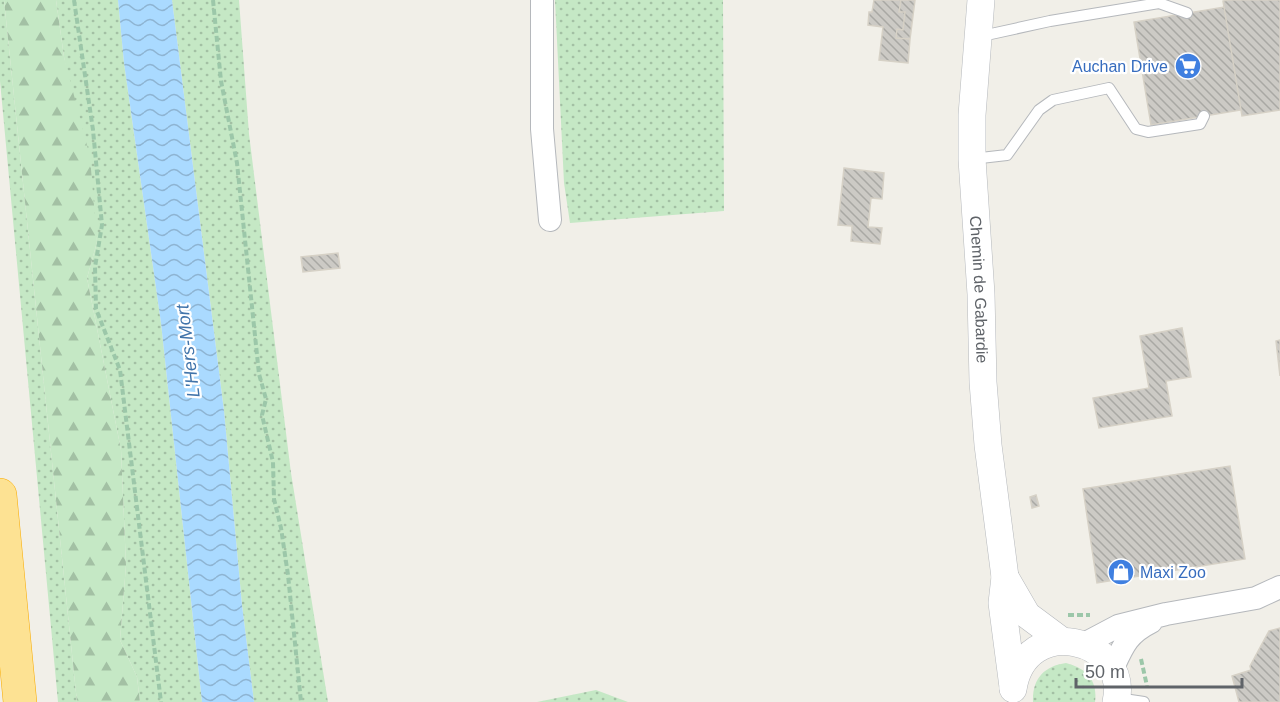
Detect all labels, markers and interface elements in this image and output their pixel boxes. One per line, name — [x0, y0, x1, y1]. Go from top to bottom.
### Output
supermarket icon: Auchan Drive — [1173, 51, 1203, 81]
place label: Auchan Drive — [1072, 58, 1168, 75]
street label: Chemin de Gabardie — [967, 215, 991, 364]
water label: L'Hers-Mort — [172, 302, 204, 399]
shop icon: Maxi Zoo — [1106, 557, 1136, 587]
place label: Maxi Zoo — [1140, 564, 1206, 581]
scale bar — [1076, 651, 1242, 689]
text: 50 m — [1085, 662, 1125, 682]

